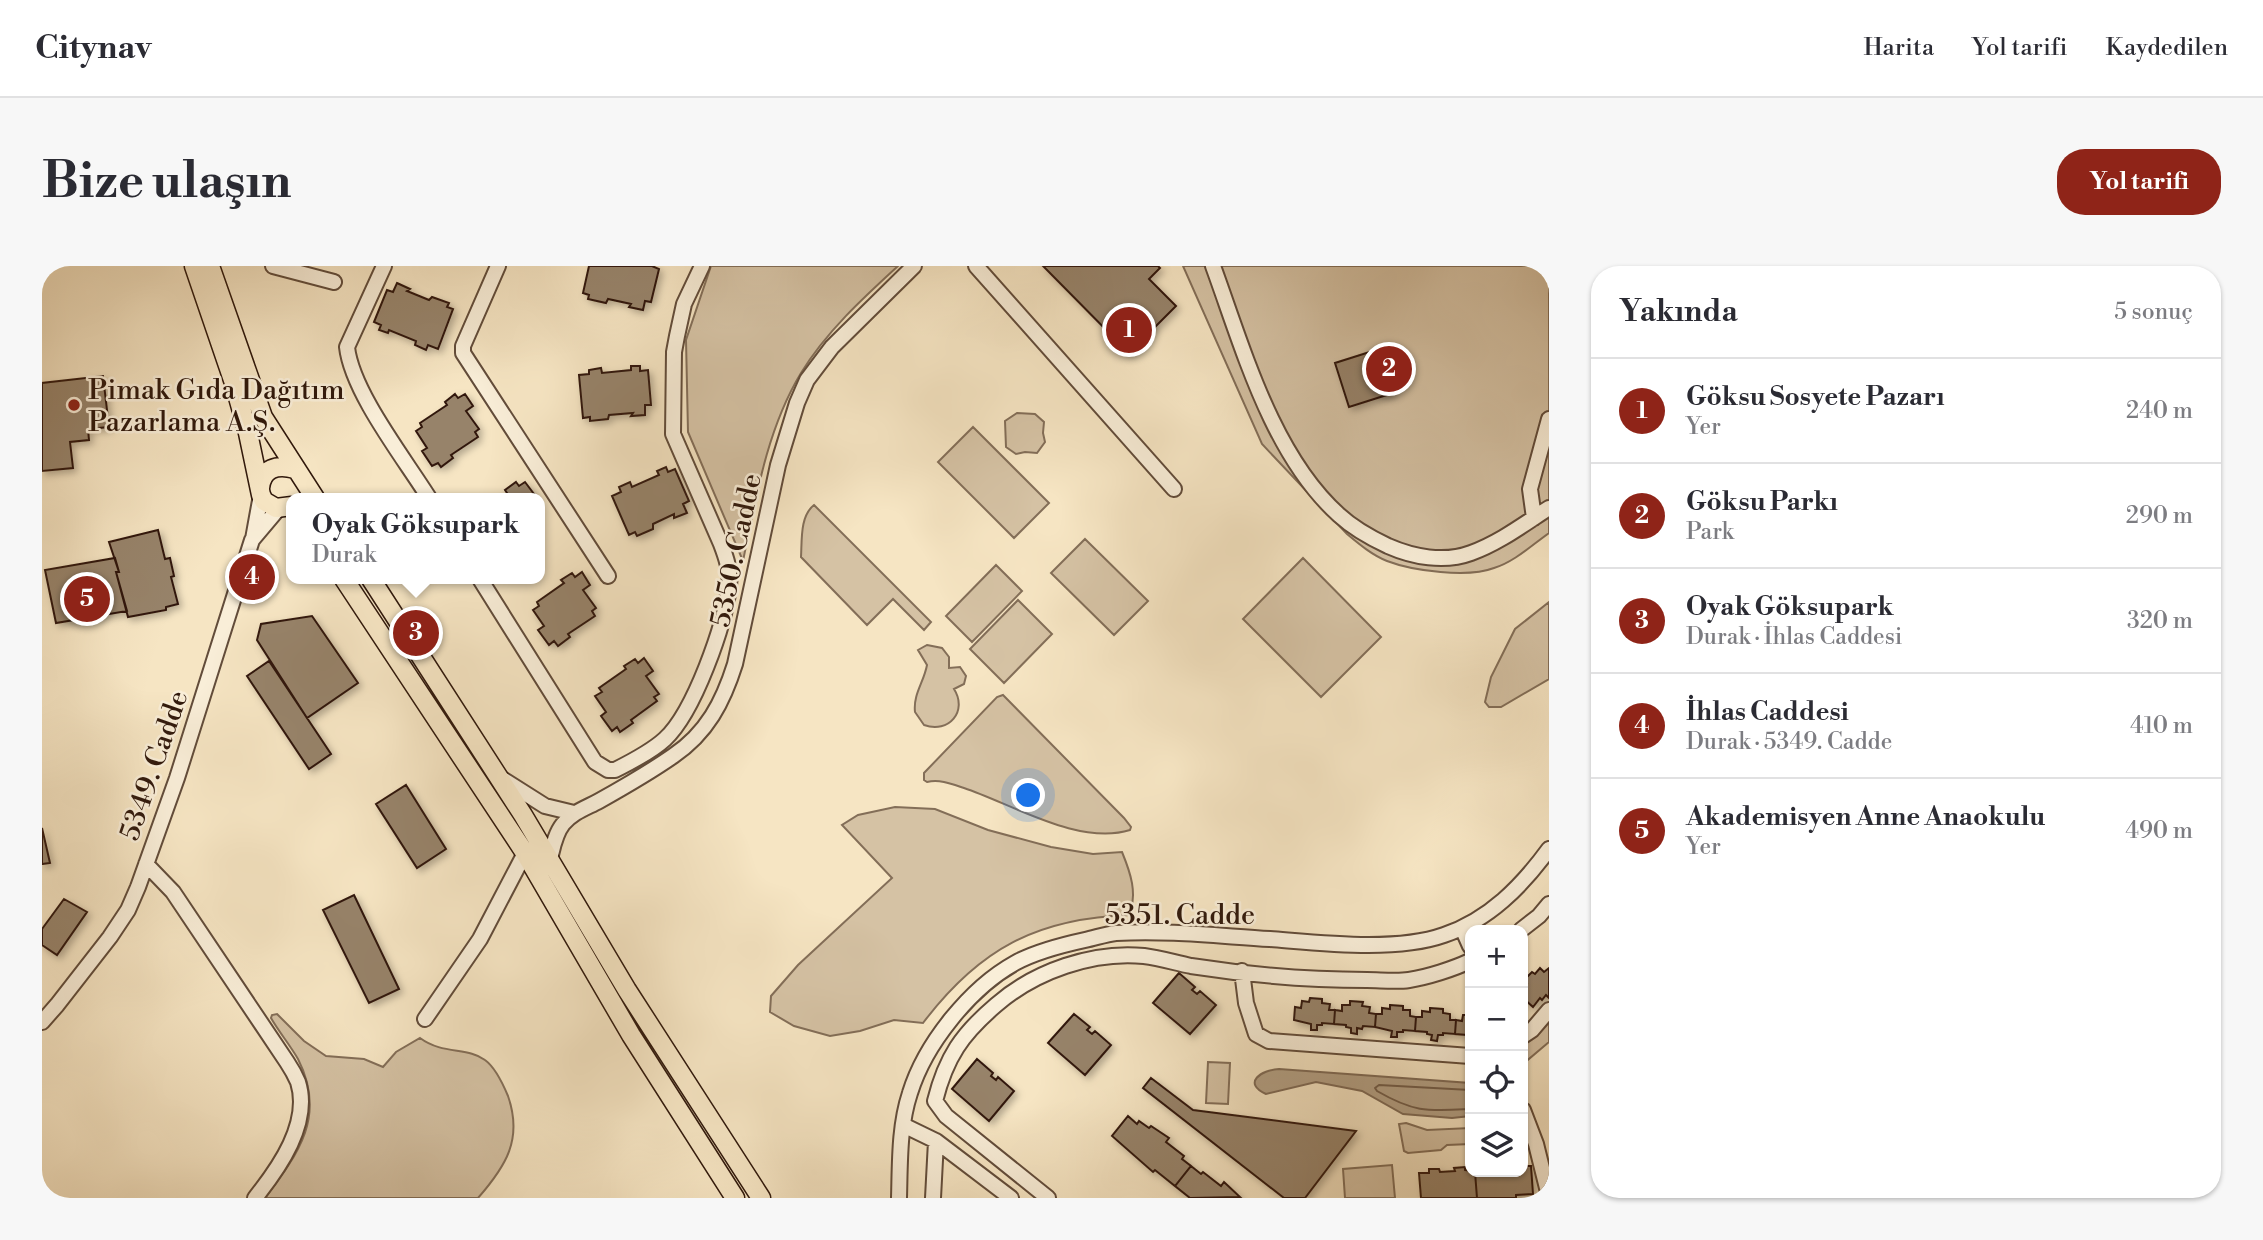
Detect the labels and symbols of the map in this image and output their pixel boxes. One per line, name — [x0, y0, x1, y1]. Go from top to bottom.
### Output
pin: 1 — [1106, 304, 1152, 356]
pin: 2 — [1366, 343, 1412, 395]
place label: Pimak Gıda Dağıtım Pazarlama A.Ş. — [88, 373, 345, 440]
marker: Pimak Gıda Dağıtım Pazarlama A.Ş. — [66, 397, 82, 413]
street label: 5350. Cadde — [703, 470, 770, 630]
pin: 4 — [229, 551, 275, 603]
pin: 5 — [64, 573, 110, 625]
pin: 3 — [393, 607, 439, 659]
street label: 5349. Cadde — [112, 686, 196, 845]
your location — [1011, 778, 1045, 812]
street label: 5351. Cadde — [1105, 898, 1255, 933]

